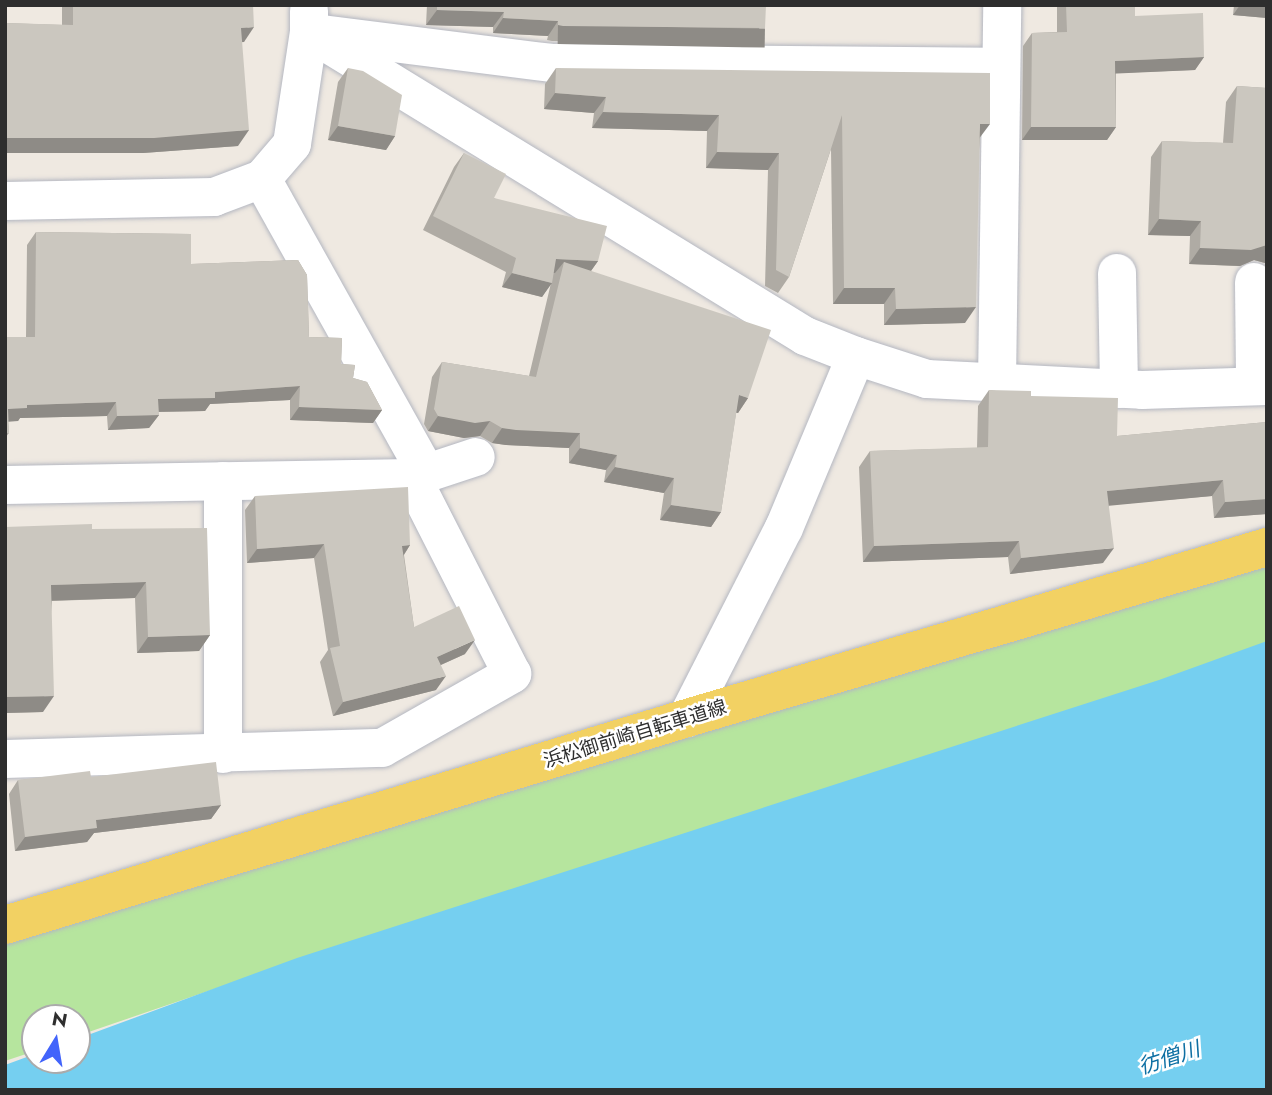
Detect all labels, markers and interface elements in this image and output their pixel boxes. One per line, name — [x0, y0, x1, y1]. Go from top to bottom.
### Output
street label: 浜松御前崎自転車道線 — [541, 695, 729, 773]
north arrow — [21, 1004, 91, 1074]
text: N — [50, 1005, 70, 1035]
water label: 彷僧川 — [1135, 1036, 1203, 1080]

